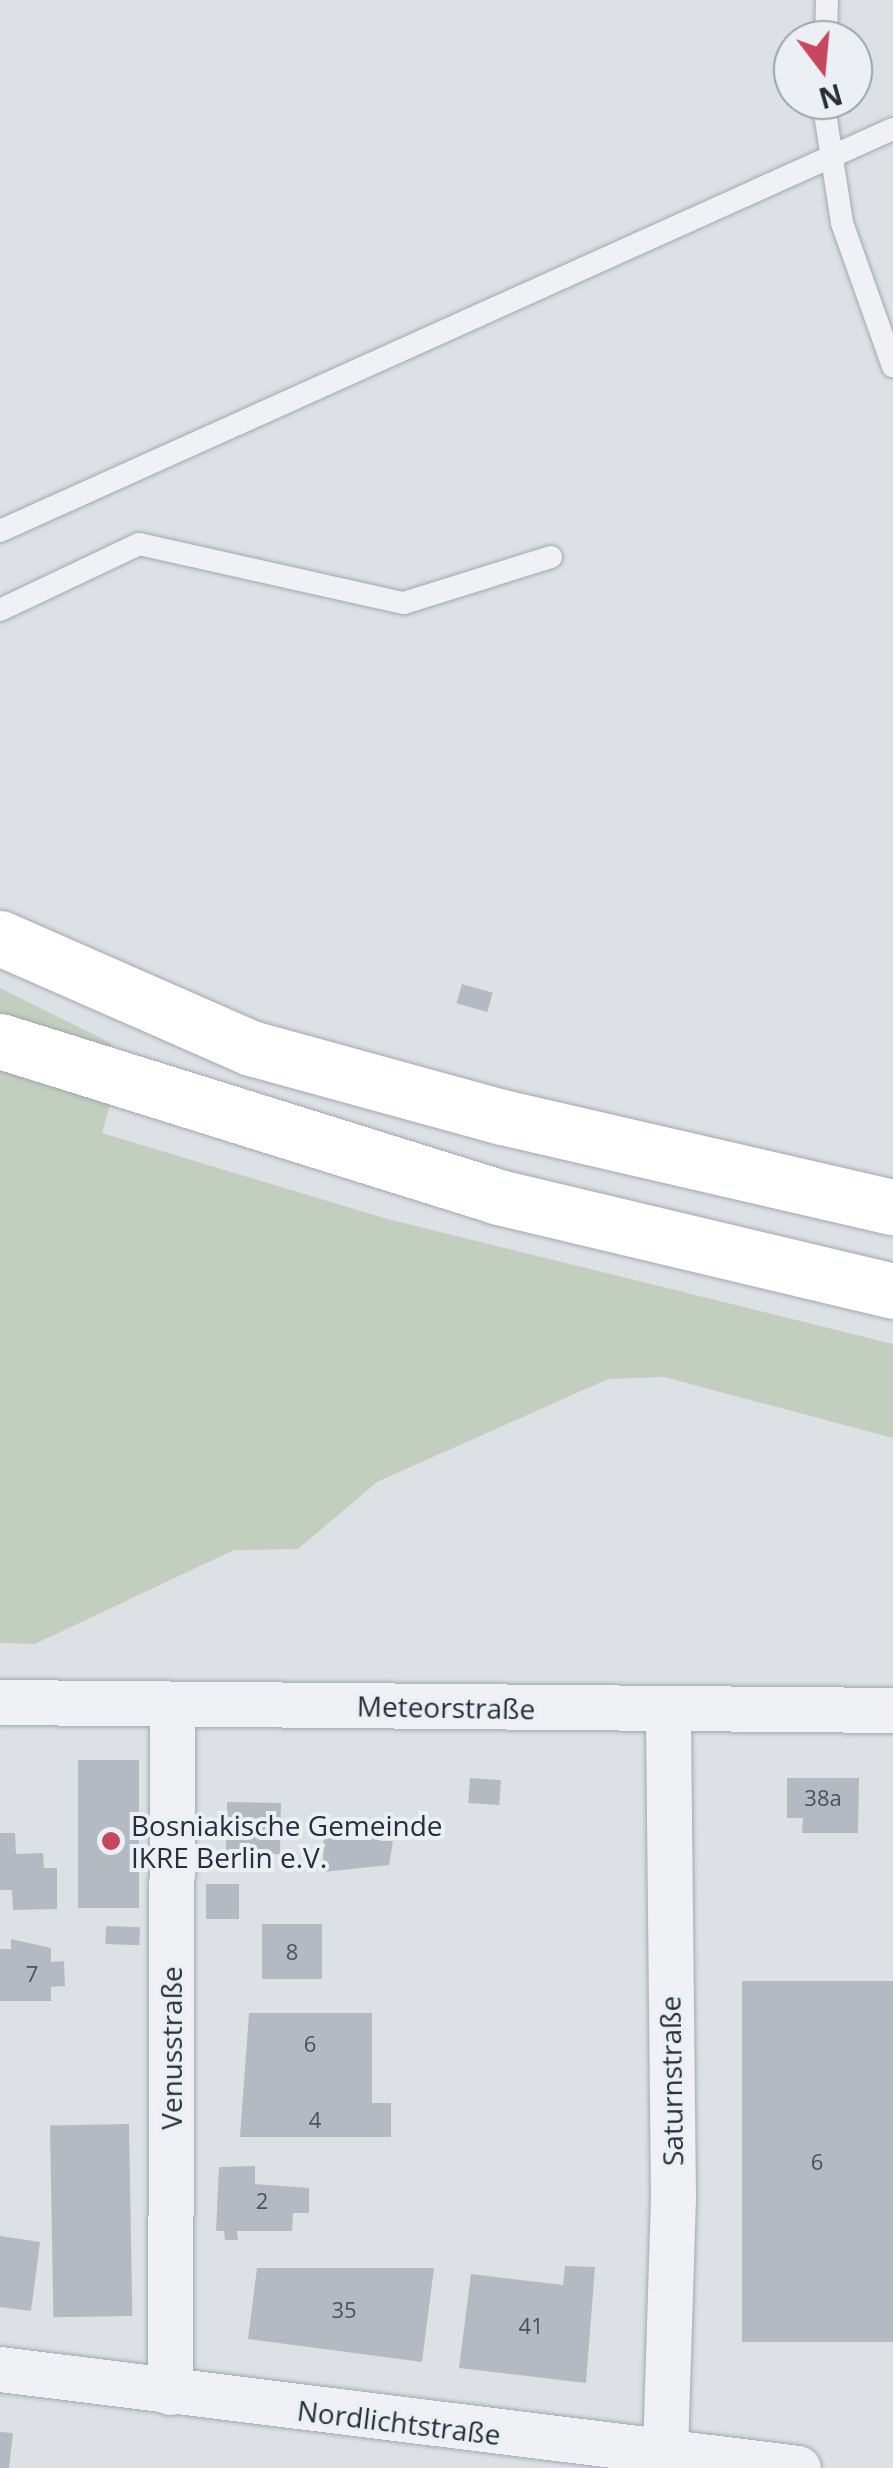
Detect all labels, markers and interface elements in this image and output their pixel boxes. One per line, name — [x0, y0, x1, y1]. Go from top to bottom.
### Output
north arrow — [773, 20, 873, 120]
text: N — [815, 76, 847, 118]
street label: Meteorstraße — [357, 1689, 535, 1725]
house number: 38a — [804, 1785, 842, 1811]
place label: Bosniakische Gemeinde IKRE Berlin e.V. — [131, 1808, 443, 1874]
marker: Bosniakische Gemeinde IKRE Berlin e.V. — [100, 1830, 122, 1852]
house number: 8 — [286, 1939, 298, 1965]
house number: 7 — [26, 1961, 38, 1987]
street label: Venusstraße — [154, 1966, 188, 2130]
street label: Saturnstraße — [653, 1996, 689, 2166]
house number: 6 — [304, 2031, 316, 2057]
house number: 4 — [309, 2107, 321, 2133]
house number: 6 — [811, 2149, 823, 2175]
house number: 2 — [256, 2188, 268, 2214]
house number: 35 — [331, 2297, 357, 2323]
house number: 41 — [518, 2313, 544, 2339]
street label: Nordlichtstraße — [295, 2393, 503, 2451]

